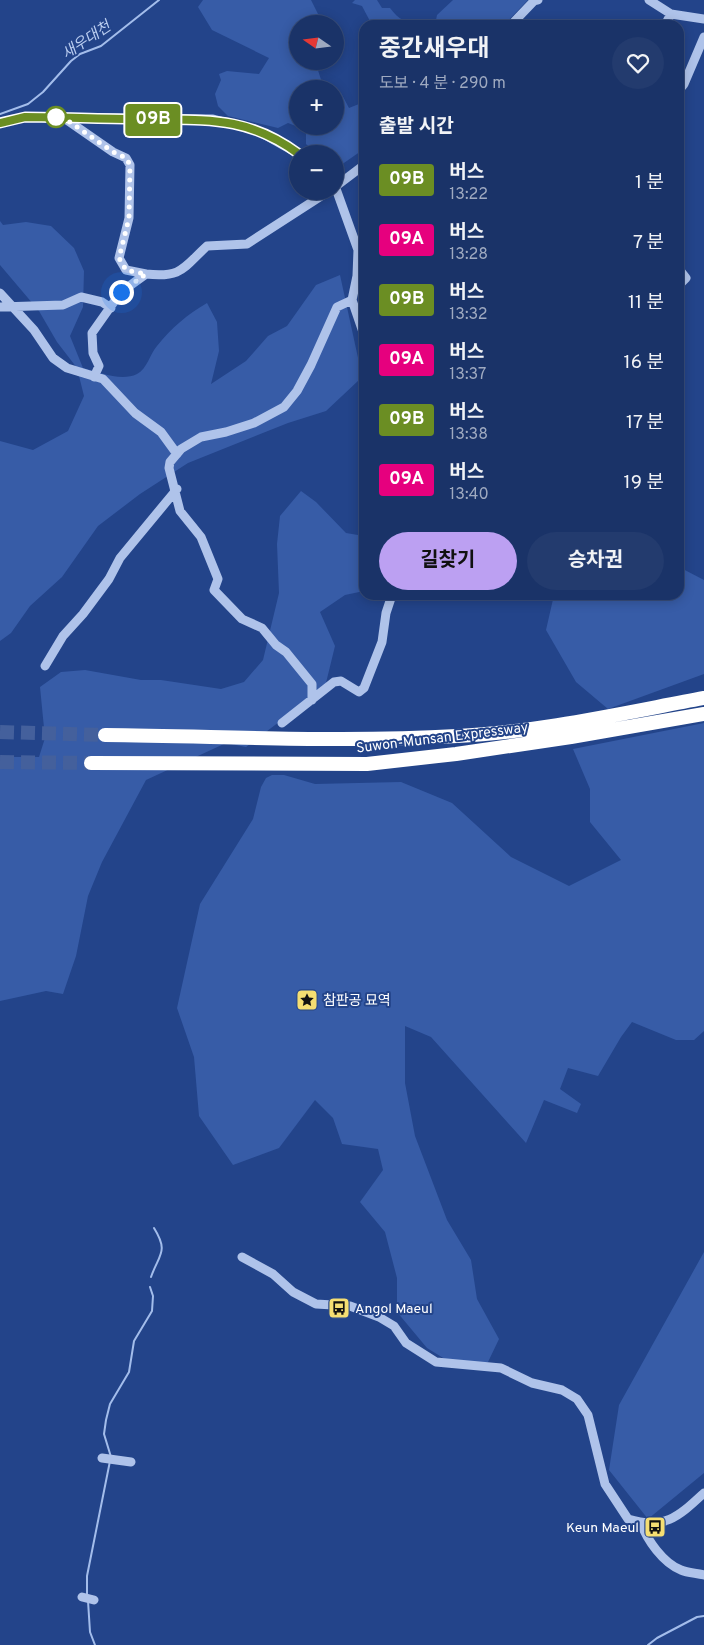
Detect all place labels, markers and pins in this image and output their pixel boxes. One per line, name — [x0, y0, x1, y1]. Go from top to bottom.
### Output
unlabelled marker — [45, 106, 67, 128]
place icon: 참판공 묘역 — [295, 988, 319, 1012]
place label: 참판공 묘역 — [323, 993, 391, 1010]
bus stop icon: Angol Maeul — [327, 1296, 351, 1320]
place label: Angol Maeul — [355, 1301, 433, 1318]
bus stop icon: Keun Maeul — [643, 1515, 667, 1539]
place label: Keun Maeul — [566, 1520, 639, 1537]

